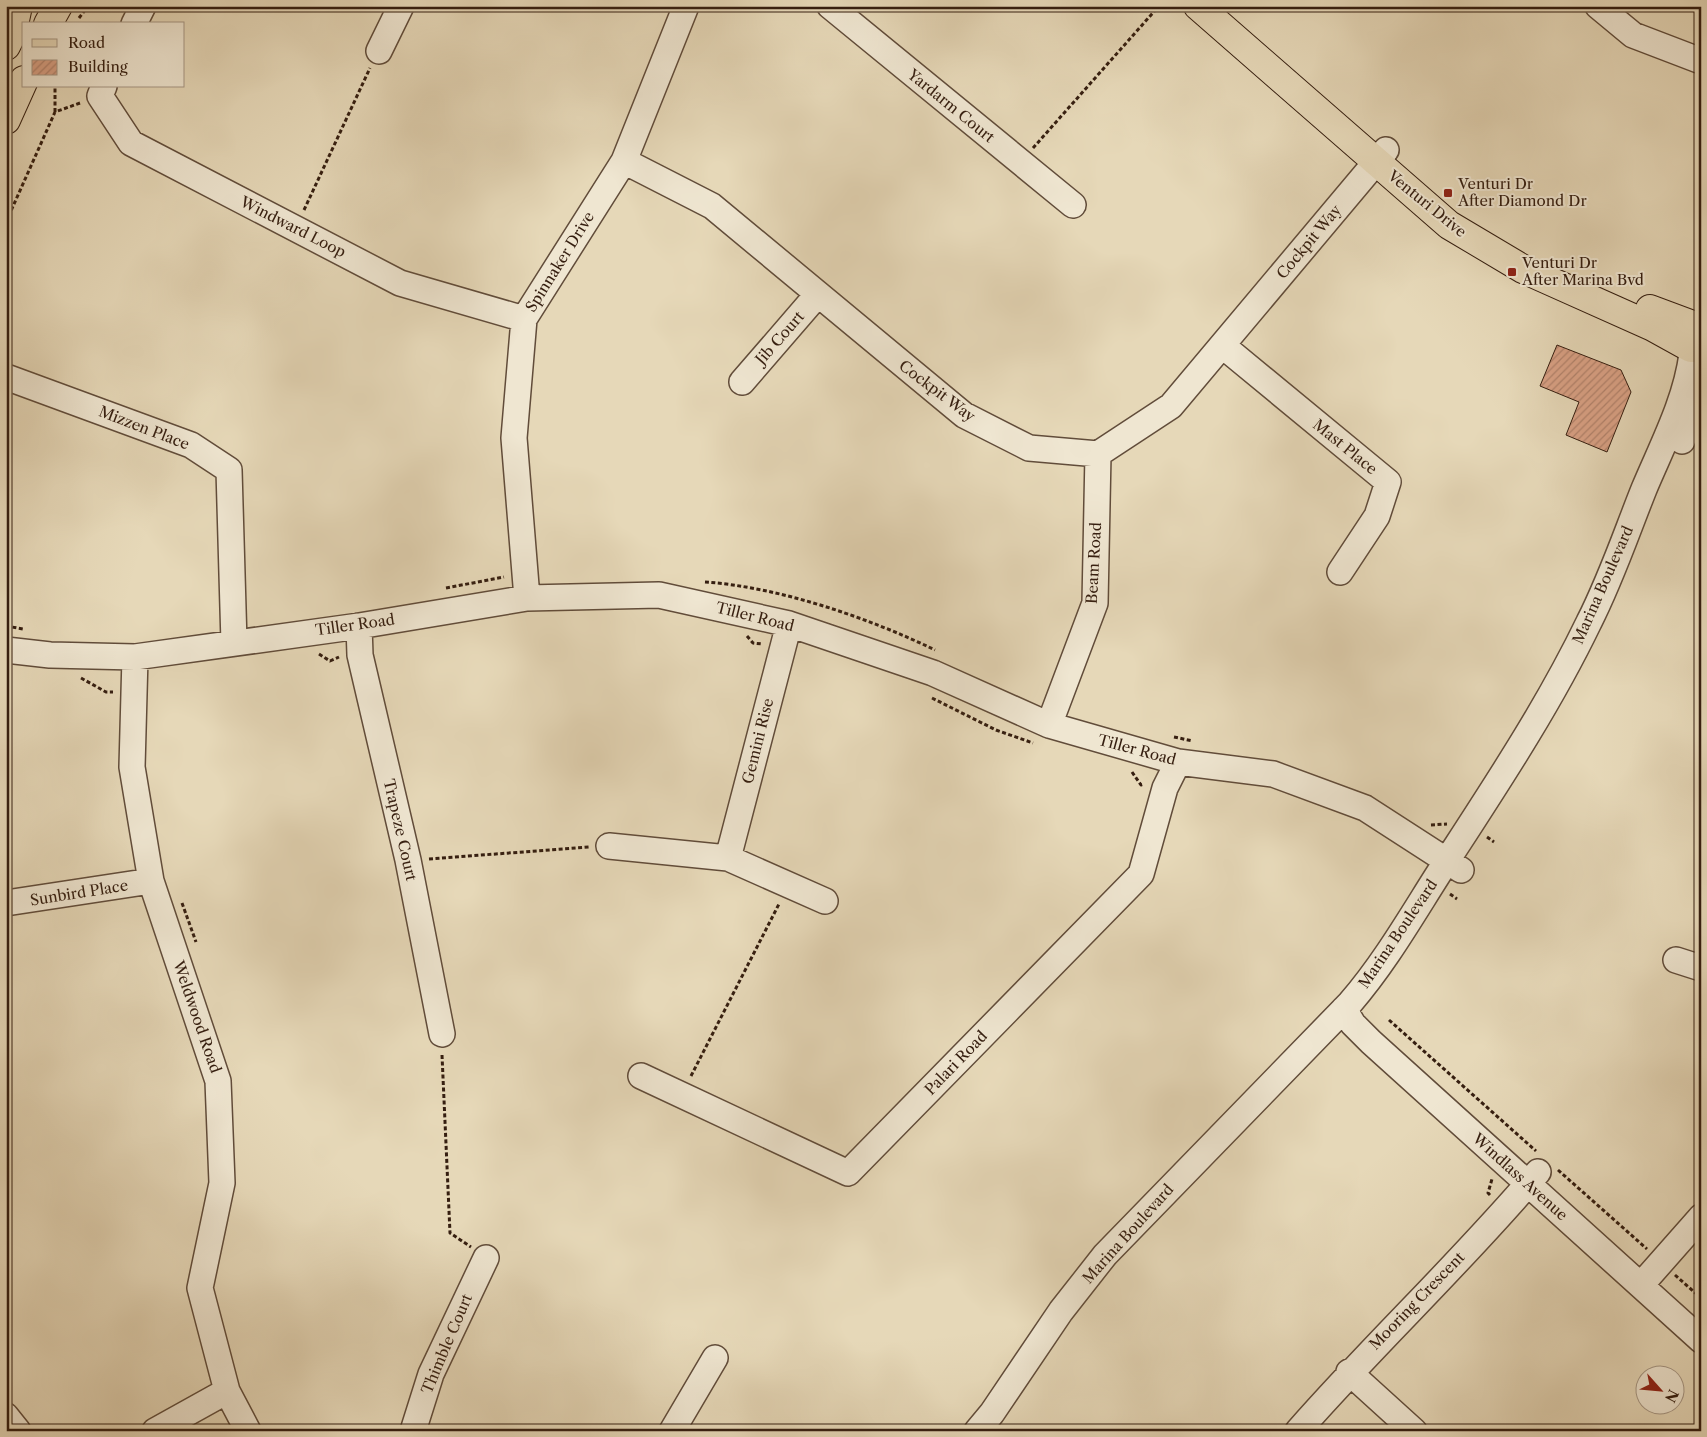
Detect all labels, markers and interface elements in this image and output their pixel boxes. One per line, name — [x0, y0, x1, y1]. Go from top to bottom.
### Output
legend — [22, 22, 185, 88]
text: Road — [68, 33, 105, 52]
text: Building — [68, 57, 128, 76]
street label: Yardarm Court — [903, 64, 999, 147]
street label: Venturi Drive — [1383, 165, 1470, 241]
place label: Venturi Dr After Diamond Dr — [1457, 174, 1587, 210]
marker: Venturi Dr After Diamond Dr — [1442, 187, 1454, 199]
street label: Windward Loop — [236, 191, 349, 261]
street label: Cockpit Way — [1272, 200, 1345, 283]
street label: Spinnaker Drive — [521, 208, 598, 315]
place label: Venturi Dr After Marina Bvd — [1521, 253, 1644, 289]
marker: Venturi Dr After Marina Bvd — [1506, 266, 1518, 278]
street label: Jib Court — [750, 307, 808, 370]
street label: Cockpit Way — [895, 356, 980, 426]
street label: Mizzen Place — [96, 402, 192, 454]
street label: Mast Place — [1309, 415, 1381, 478]
street label: Beam Road — [1082, 522, 1105, 604]
street label: Marina Boulevard — [1568, 523, 1637, 647]
street label: Tiller Road — [714, 598, 796, 635]
street label: Tiller Road — [314, 610, 396, 639]
street label: Gemini Rise — [738, 696, 777, 786]
street label: Tiller Road — [1096, 730, 1178, 769]
street label: Trapeze Court — [380, 777, 422, 883]
street label: Sunbird Place — [29, 875, 129, 910]
street label: Marina Boulevard — [1354, 876, 1441, 992]
street label: Weldwood Road — [169, 957, 226, 1076]
street label: Palari Road — [920, 1027, 991, 1099]
street label: Windlass Avenue — [1468, 1128, 1572, 1224]
street label: Marina Boulevard — [1078, 1180, 1177, 1287]
street label: Mooring Crescent — [1365, 1247, 1469, 1354]
street label: Thimble Court — [417, 1290, 476, 1397]
north arrow — [1634, 1364, 1684, 1414]
text: N — [1661, 1386, 1682, 1405]

